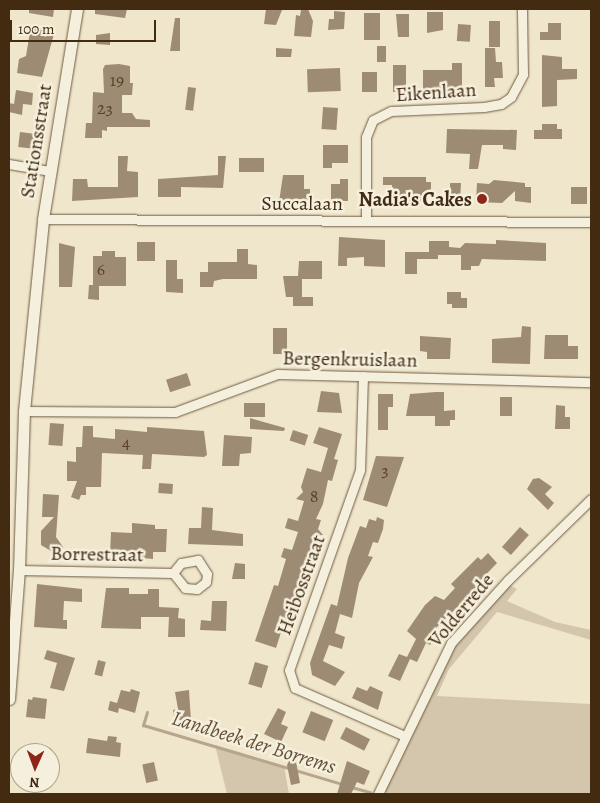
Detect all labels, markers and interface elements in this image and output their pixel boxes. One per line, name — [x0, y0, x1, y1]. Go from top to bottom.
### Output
scale bar — [12, 10, 159, 42]
text: 100 m — [18, 19, 55, 39]
house number: 19 — [110, 69, 124, 91]
street label: Eikenlaan — [395, 77, 477, 107]
street label: Stationsstraat — [15, 82, 57, 200]
house number: 23 — [97, 97, 113, 119]
place label: Nadia's Cakes — [358, 187, 472, 211]
street label: Succalaan — [261, 191, 343, 215]
marker: Nadia's Cakes — [476, 193, 488, 205]
house number: 6 — [97, 258, 105, 280]
street label: Bergenkruislaan — [282, 346, 418, 372]
house number: 4 — [122, 431, 130, 453]
house number: 3 — [381, 459, 389, 481]
house number: 8 — [310, 485, 318, 507]
street label: Heibosstraat — [272, 532, 330, 638]
street label: Borrestraat — [50, 541, 144, 567]
street label: Volderrede — [423, 568, 499, 652]
water label: Landbeek der Borrems — [169, 705, 339, 779]
north arrow — [10, 743, 60, 793]
text: N — [29, 773, 40, 792]

